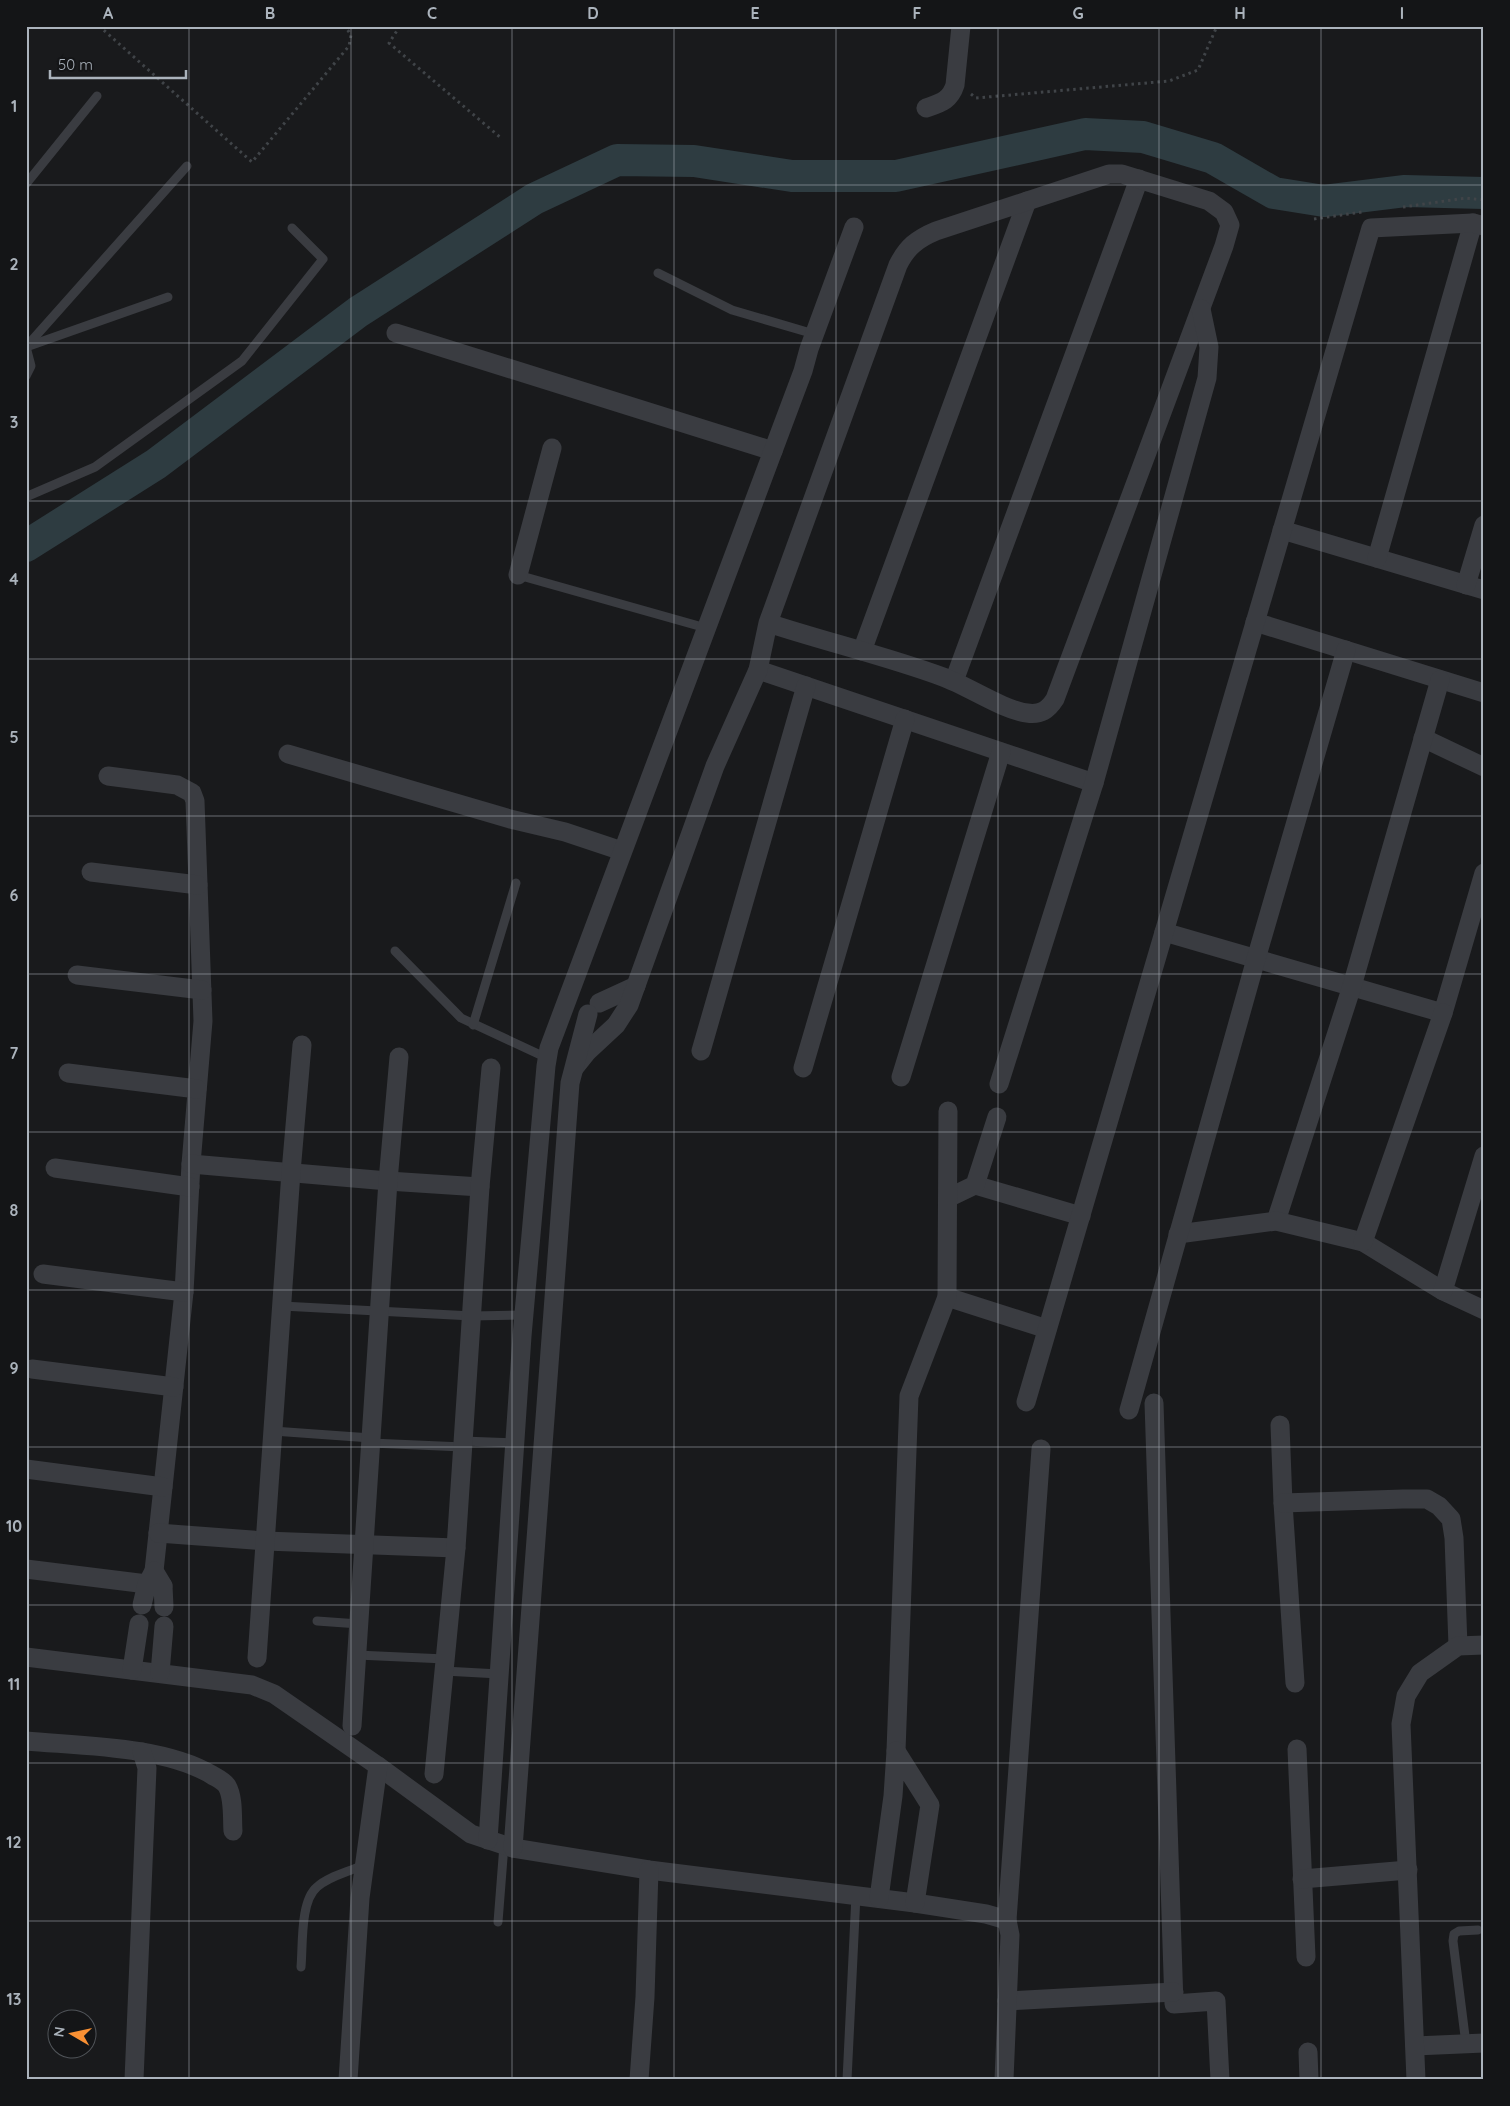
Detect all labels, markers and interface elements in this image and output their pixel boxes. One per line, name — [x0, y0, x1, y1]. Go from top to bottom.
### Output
text: A — [103, 3, 114, 23]
text: B — [265, 3, 275, 23]
text: C — [427, 3, 437, 23]
text: D — [587, 3, 599, 23]
text: E — [750, 3, 760, 23]
text: F — [913, 3, 922, 23]
text: G — [1072, 3, 1084, 23]
text: H — [1234, 3, 1246, 23]
text: I — [1400, 3, 1404, 23]
scale bar — [50, 48, 186, 80]
text: 50 m — [58, 55, 93, 74]
text: 1 — [11, 96, 17, 116]
text: 2 — [9, 254, 19, 274]
text: 3 — [10, 412, 18, 432]
text: 4 — [9, 569, 19, 589]
text: 5 — [9, 727, 19, 747]
text: 6 — [10, 885, 19, 905]
text: 7 — [10, 1043, 19, 1063]
text: 8 — [10, 1200, 19, 1220]
text: 9 — [9, 1358, 19, 1378]
text: 10 — [6, 1516, 22, 1536]
text: 11 — [8, 1674, 20, 1694]
text: 12 — [6, 1832, 22, 1852]
text: 13 — [7, 1989, 21, 2009]
north arrow — [48, 2008, 98, 2058]
text: N — [49, 2025, 69, 2038]

